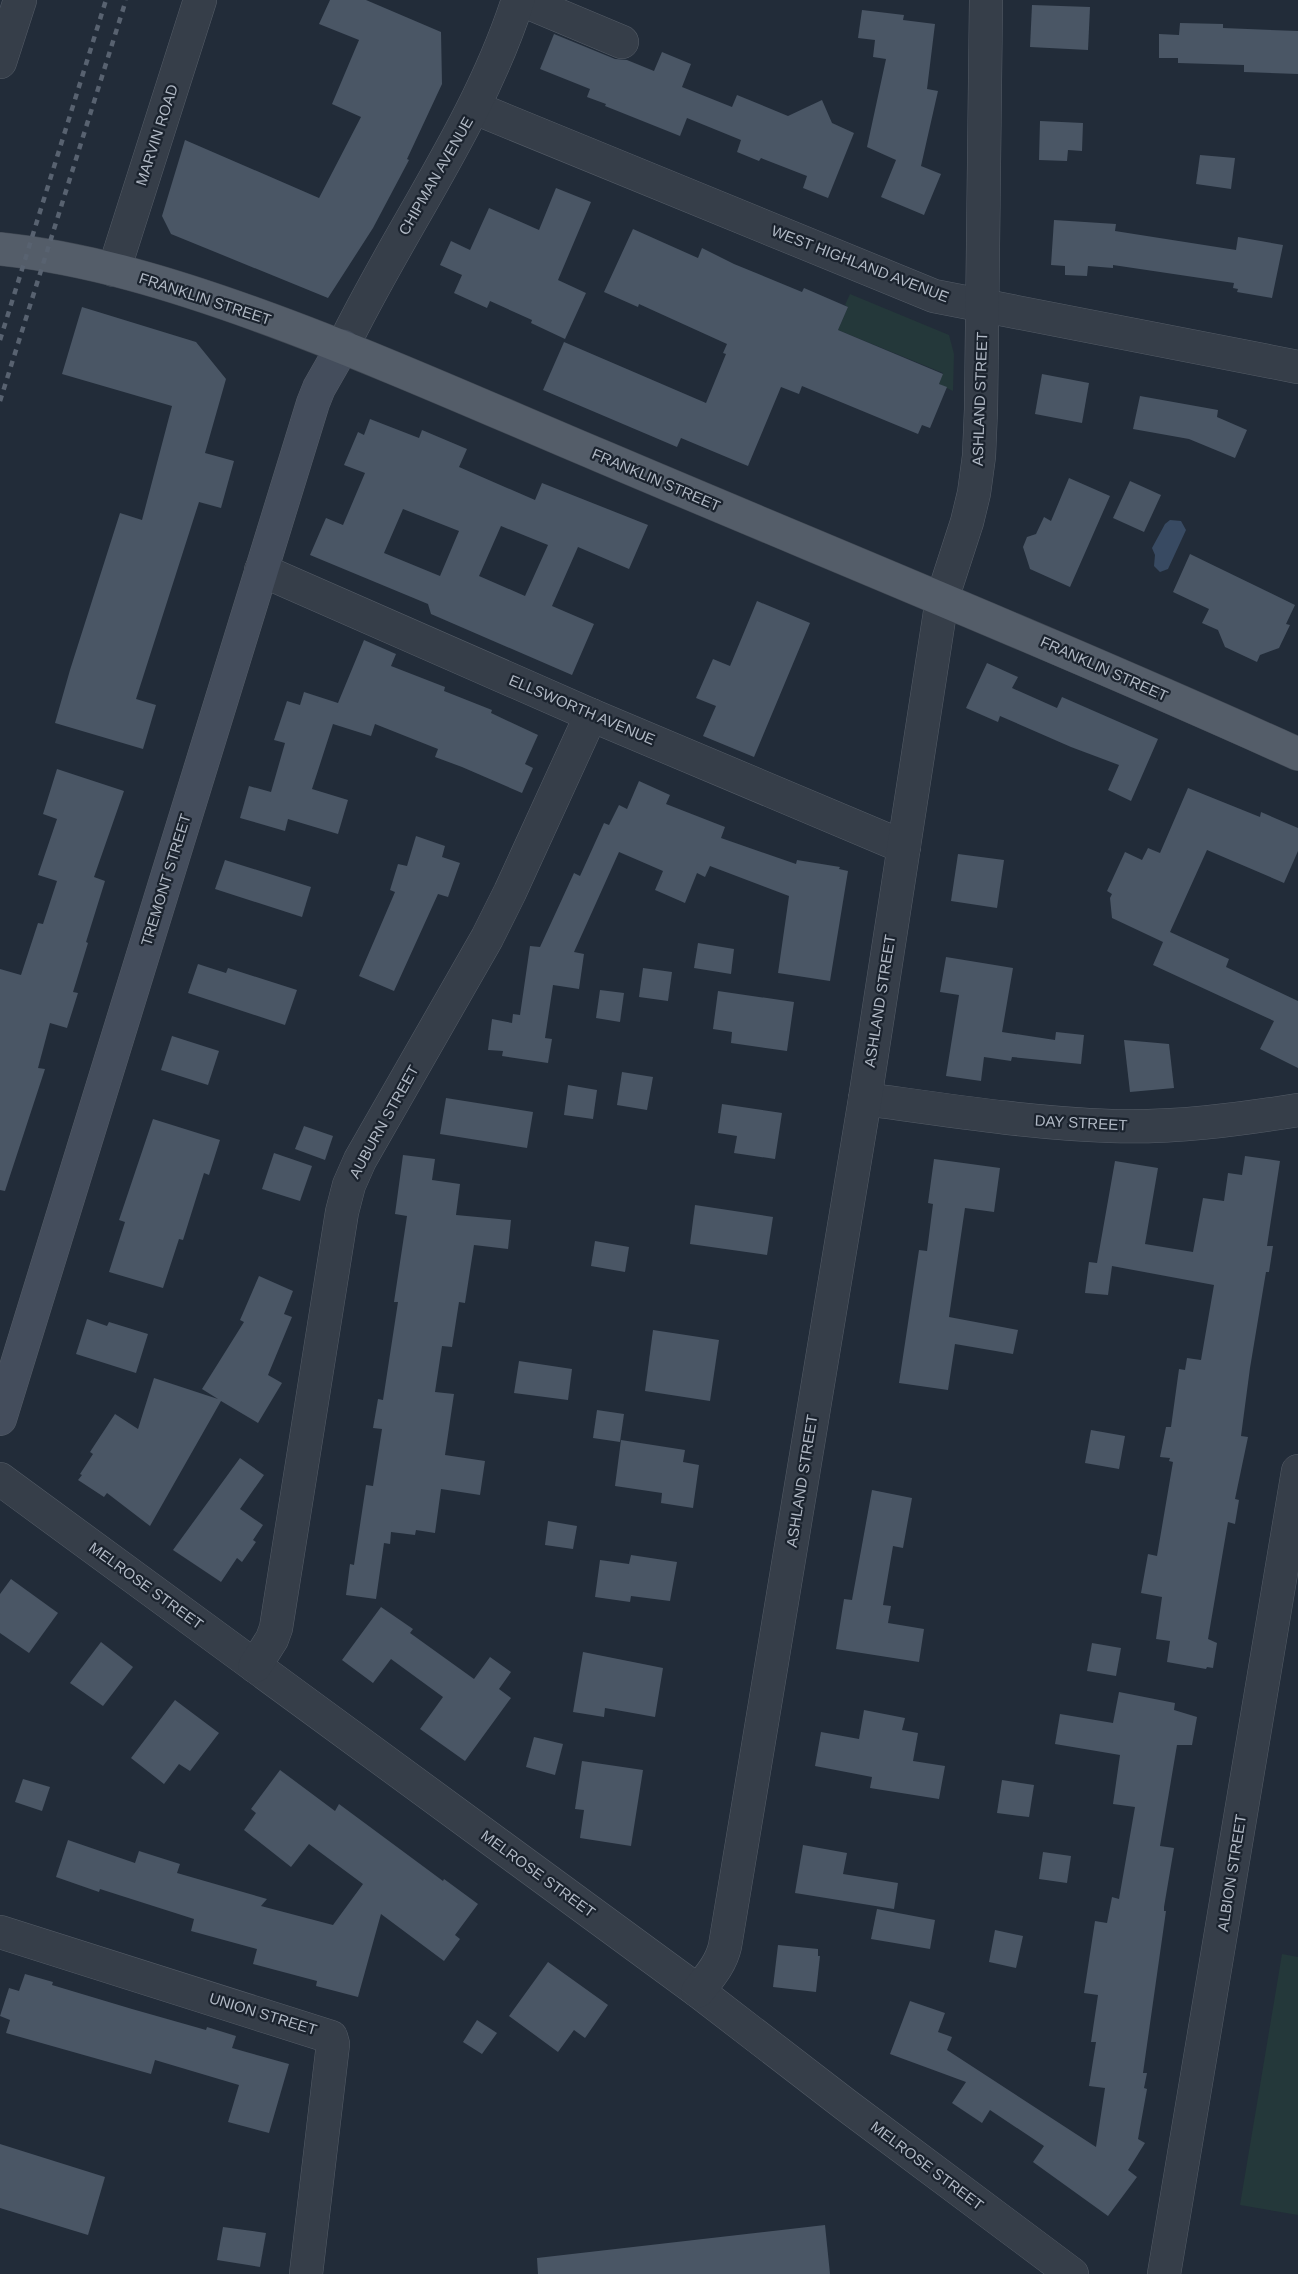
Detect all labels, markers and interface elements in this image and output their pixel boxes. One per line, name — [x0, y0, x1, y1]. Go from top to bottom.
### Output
street label: MARVIN ROAD — [132, 82, 181, 188]
street label: CHIPMAN AVENUE — [395, 114, 476, 238]
street label: WEST HIGHLAND AVENUE — [769, 222, 951, 305]
street label: FRANKLIN STREET — [137, 269, 273, 328]
street label: ASHLAND STREET — [969, 332, 990, 466]
street label: FRANKLIN STREET — [590, 445, 723, 514]
street label: FRANKLIN STREET — [1038, 633, 1170, 704]
street label: ELLSWORTH AVENUE — [507, 671, 658, 748]
street label: TREMONT STREET — [137, 812, 194, 948]
street label: ASHLAND STREET — [861, 933, 898, 1069]
street label: AUBURN STREET — [345, 1062, 422, 1181]
street label: DAY STREET — [1034, 1112, 1128, 1133]
street label: ASHLAND STREET — [783, 1413, 820, 1549]
street label: MELROSE STREET — [86, 1539, 207, 1633]
street label: ALBION STREET — [1214, 1813, 1249, 1933]
street label: MELROSE STREET — [478, 1827, 599, 1921]
street label: UNION STREET — [207, 1989, 319, 2038]
street label: MELROSE STREET — [868, 2118, 987, 2214]

